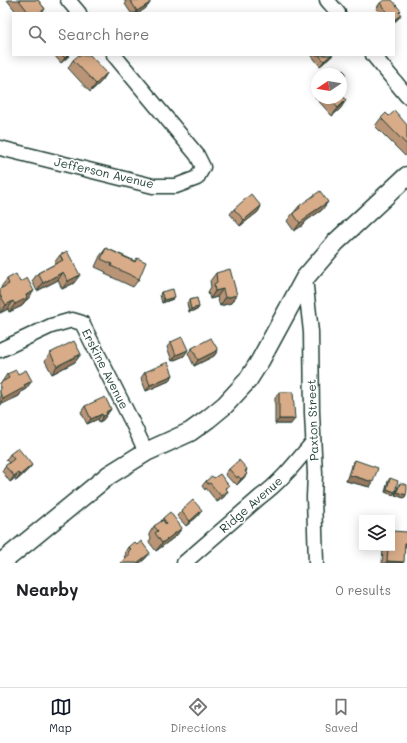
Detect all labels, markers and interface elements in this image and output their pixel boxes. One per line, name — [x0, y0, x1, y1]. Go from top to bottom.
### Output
search box — [12, 12, 395, 56]
icon: search — [26, 23, 48, 45]
text: Search here — [58, 24, 149, 44]
north arrow — [311, 68, 347, 104]
street label: Jefferson Avenue — [53, 153, 156, 191]
street label: Erskine Avenue — [79, 326, 133, 411]
street label: Paxton Street — [303, 379, 321, 461]
street label: Ridge Avenue — [215, 472, 285, 536]
map controls — [359, 515, 395, 551]
button: layers — [359, 515, 395, 551]
text: Nearby — [16, 578, 78, 600]
text: 0 results — [336, 581, 391, 598]
tab: Map — [49, 696, 72, 735]
tab: Directions — [170, 696, 226, 735]
tab: Saved — [325, 696, 358, 735]

